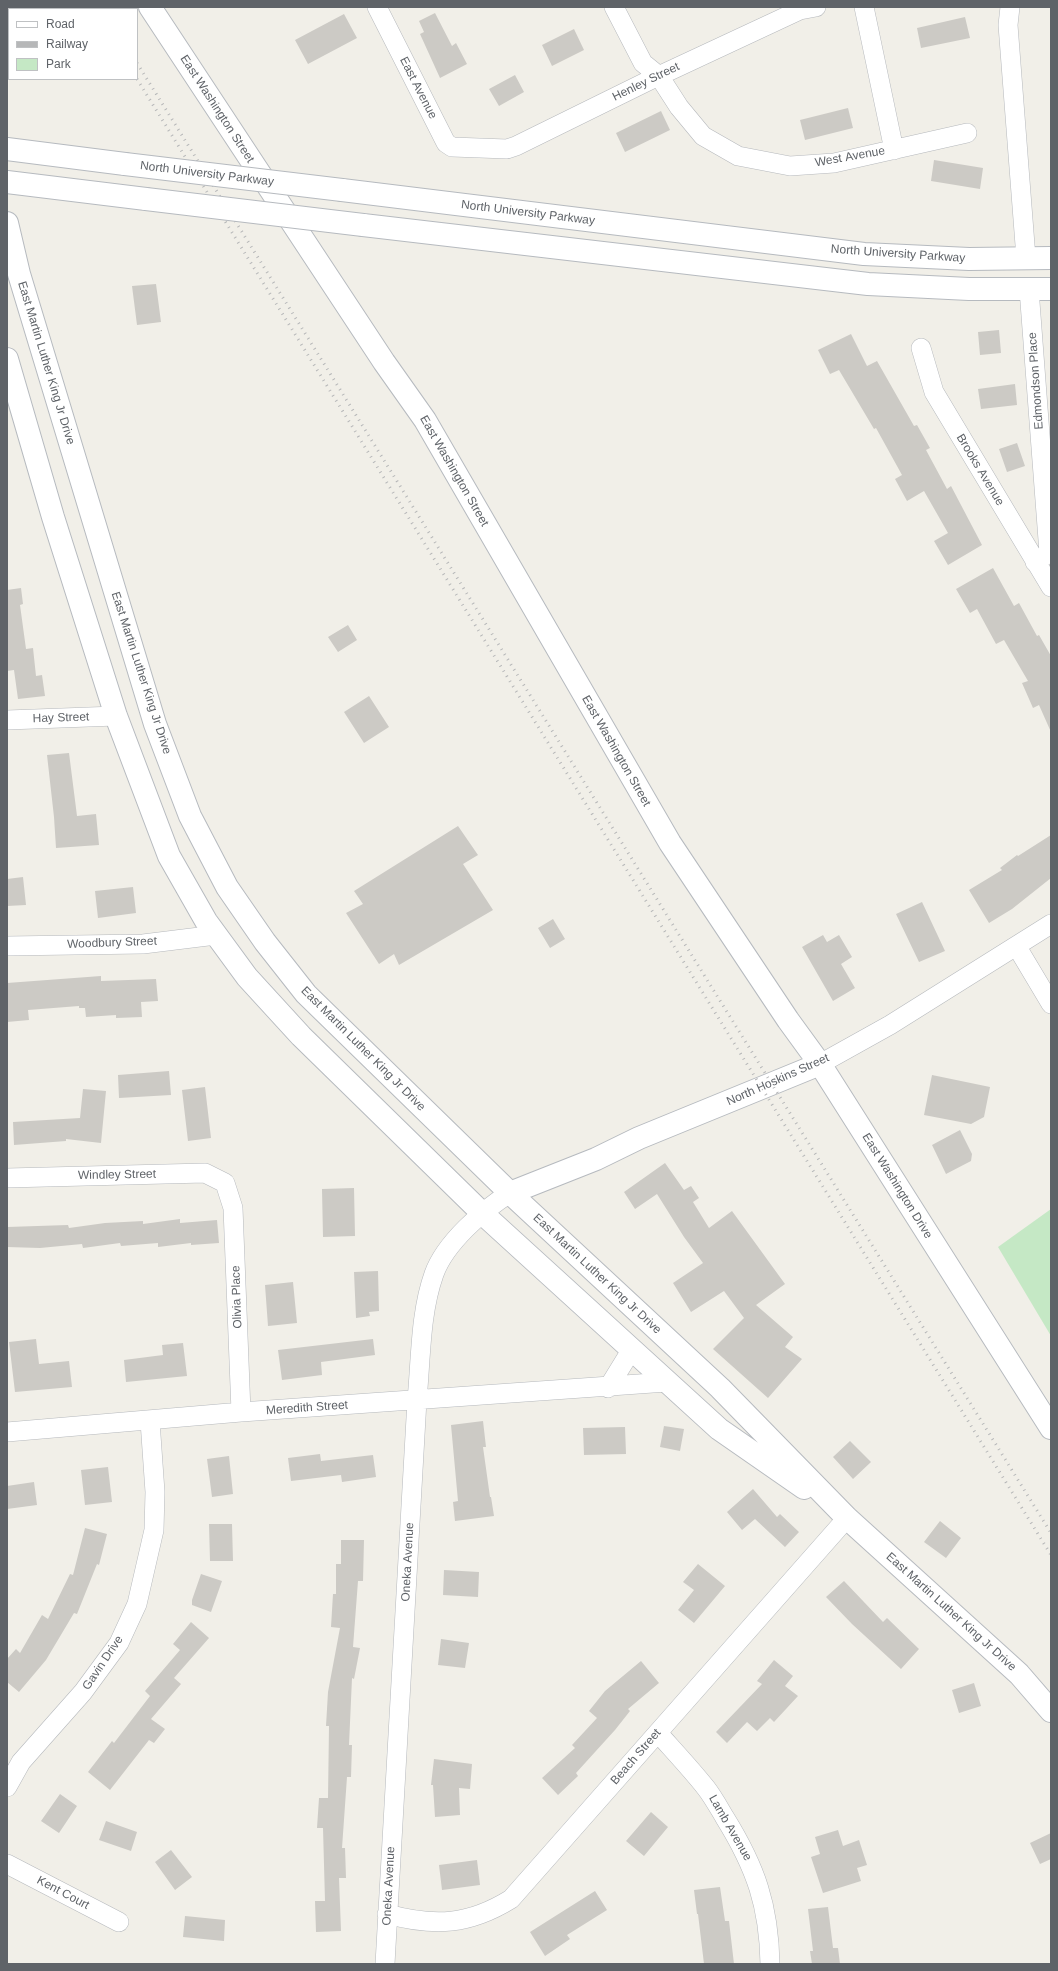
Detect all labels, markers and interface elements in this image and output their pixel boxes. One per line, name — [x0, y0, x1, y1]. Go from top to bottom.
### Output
legend — [8, 8, 138, 80]
text: Road — [46, 17, 75, 31]
text: Railway — [46, 37, 88, 51]
street label: East Washington Street — [177, 52, 257, 166]
street label: East Avenue — [396, 55, 440, 121]
text: Park — [46, 57, 71, 71]
street label: Henley Street — [610, 60, 682, 104]
street label: West Avenue — [814, 144, 886, 170]
street label: North University Parkway — [139, 159, 275, 189]
street label: North University Parkway — [460, 198, 596, 228]
street label: North University Parkway — [830, 242, 966, 266]
street label: East Martin Luther King Jr Drive — [14, 280, 78, 446]
street label: Edmondson Place — [1025, 332, 1047, 430]
street label: East Washington Street — [416, 413, 492, 529]
street label: Brooks Avenue — [953, 432, 1007, 508]
street label: East Martin Luther King Jr Drive — [108, 590, 174, 756]
street label: East Washington Street — [578, 693, 654, 809]
street label: Hay Street — [32, 710, 90, 726]
street label: Woodbury Street — [67, 934, 157, 952]
street label: East Martin Luther King Jr Drive — [298, 984, 428, 1114]
street label: North Hoskins Street — [725, 1051, 831, 1109]
street label: East Washington Drive — [859, 1131, 935, 1241]
street label: Windley Street — [78, 1167, 156, 1183]
street label: East Martin Luther King Jr Drive — [530, 1211, 664, 1337]
street label: Olivia Place — [229, 1265, 245, 1329]
street label: Meredith Street — [266, 1398, 348, 1418]
street label: Oneka Avenue — [399, 1522, 417, 1602]
street label: East Martin Luther King Jr Drive — [883, 1550, 1019, 1674]
street label: Gavin Drive — [80, 1633, 126, 1693]
street label: Beach Street — [608, 1726, 664, 1788]
street label: Lamb Avenue — [705, 1792, 755, 1864]
street label: Oneka Avenue — [380, 1846, 398, 1926]
street label: Kent Court — [34, 1873, 92, 1913]

